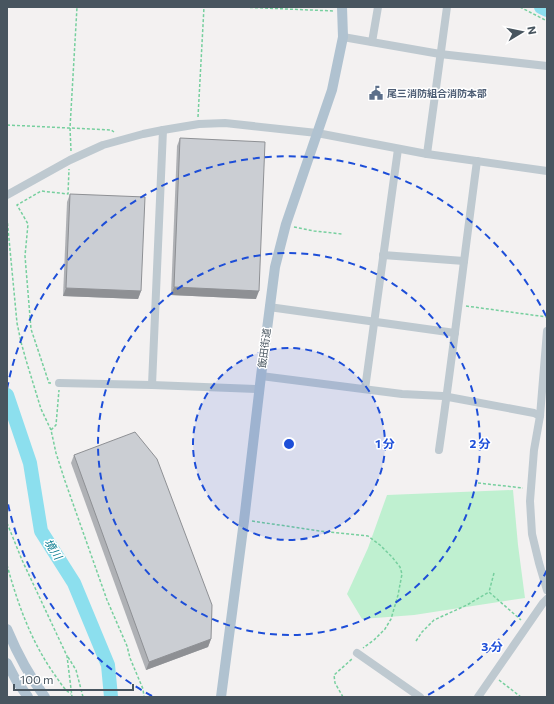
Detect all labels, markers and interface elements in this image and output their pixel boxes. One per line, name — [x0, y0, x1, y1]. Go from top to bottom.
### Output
north arrow — [502, 12, 542, 52]
text: N — [525, 25, 539, 35]
public building icon: 尾三消防組合消防本部 — [368, 85, 384, 101]
place label: 尾三消防組合消防本部 — [387, 87, 487, 99]
street label: 飯田街道 — [256, 327, 272, 369]
text: 1 分 — [375, 436, 395, 450]
text: 2 分 — [469, 436, 491, 450]
centre of rings — [282, 437, 296, 451]
water label: 境川 — [42, 536, 65, 562]
text: 3 分 — [481, 639, 503, 653]
scale bar — [14, 666, 133, 692]
text: 100 m — [20, 672, 54, 686]

